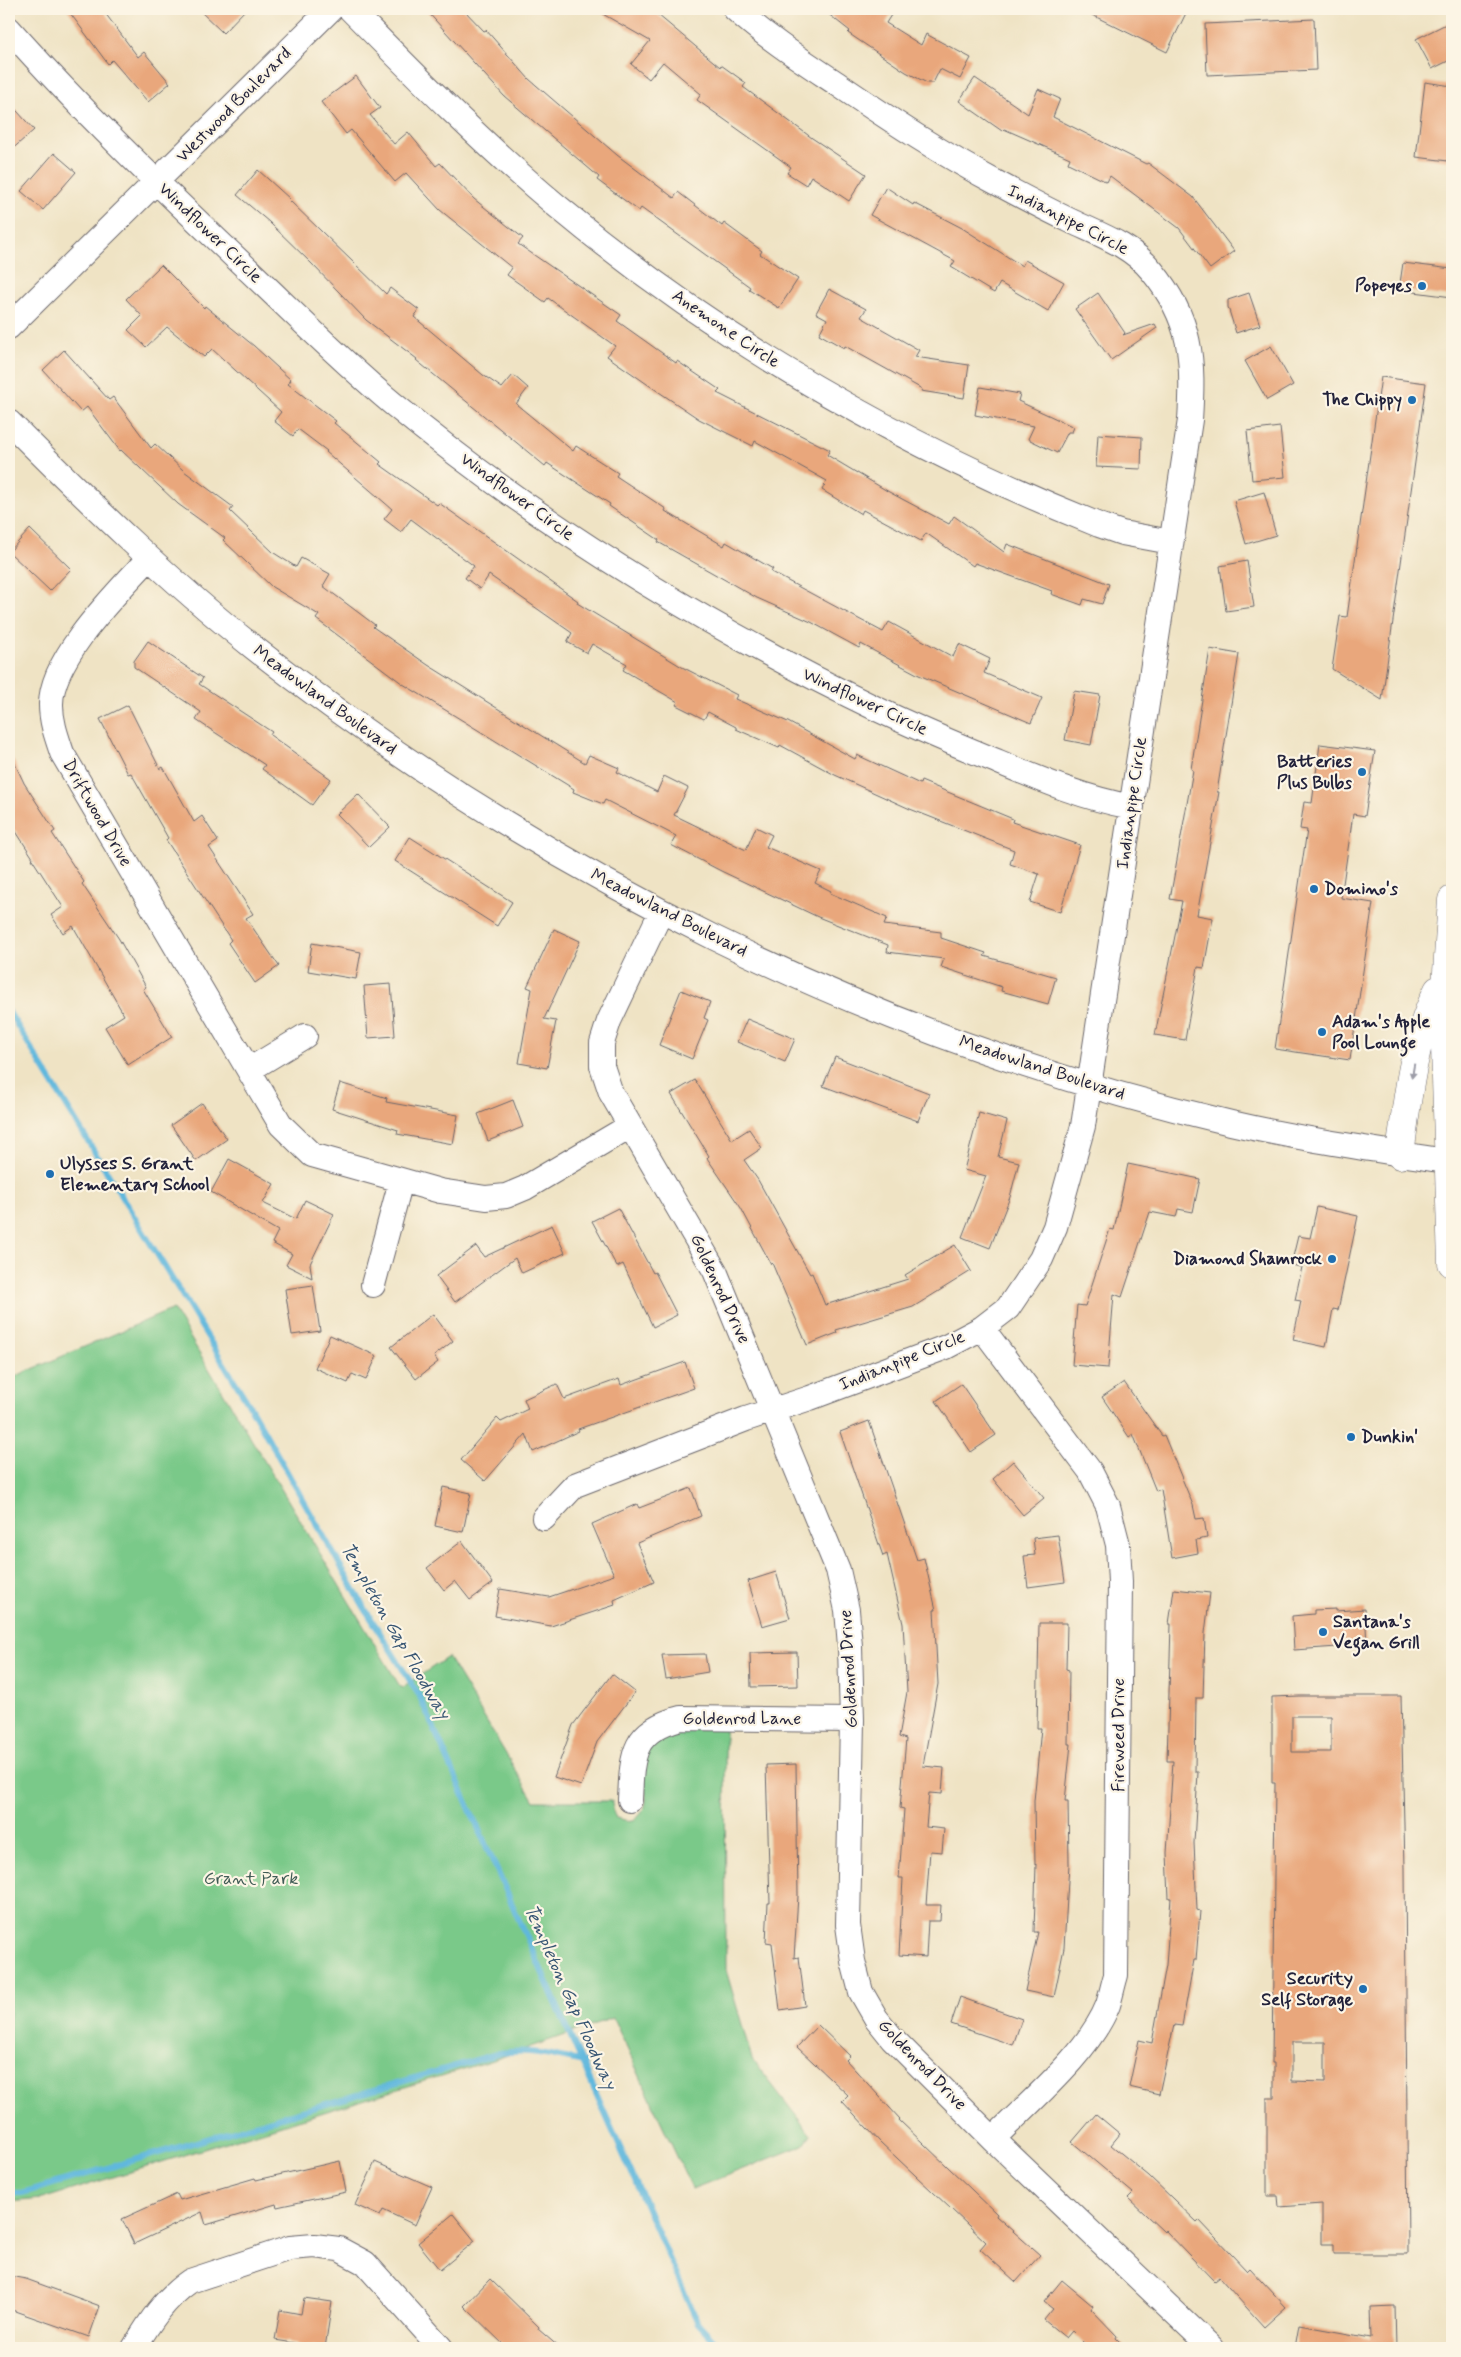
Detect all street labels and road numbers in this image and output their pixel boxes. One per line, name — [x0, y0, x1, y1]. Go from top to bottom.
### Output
street label: Westwood Boulevard — [171, 42, 297, 168]
street label: Windflower Circle — [153, 177, 267, 289]
street label: Indianpipe Circle — [1003, 179, 1133, 261]
street label: Anemone Circle — [667, 284, 785, 374]
street label: Windflower Circle — [455, 447, 579, 547]
street label: Meadowland Boulevard — [248, 639, 402, 761]
street label: Windflower Circle — [798, 662, 932, 742]
street label: Indianpipe Circle — [1111, 735, 1153, 871]
street label: Driftwood Drive — [56, 755, 138, 871]
street label: Meadowland Boulevard — [586, 863, 752, 963]
street label: Meadowland Boulevard — [956, 1030, 1128, 1106]
street label: Goldenrod Drive — [684, 1230, 756, 1348]
street label: Indianpipe Circle — [836, 1325, 968, 1397]
street label: Goldenrod Drive — [834, 1609, 864, 1729]
street label: Fireweed Drive — [1107, 1678, 1131, 1792]
street label: Goldenrod Lane — [683, 1707, 801, 1731]
street label: Goldenrod Drive — [872, 2014, 972, 2116]

